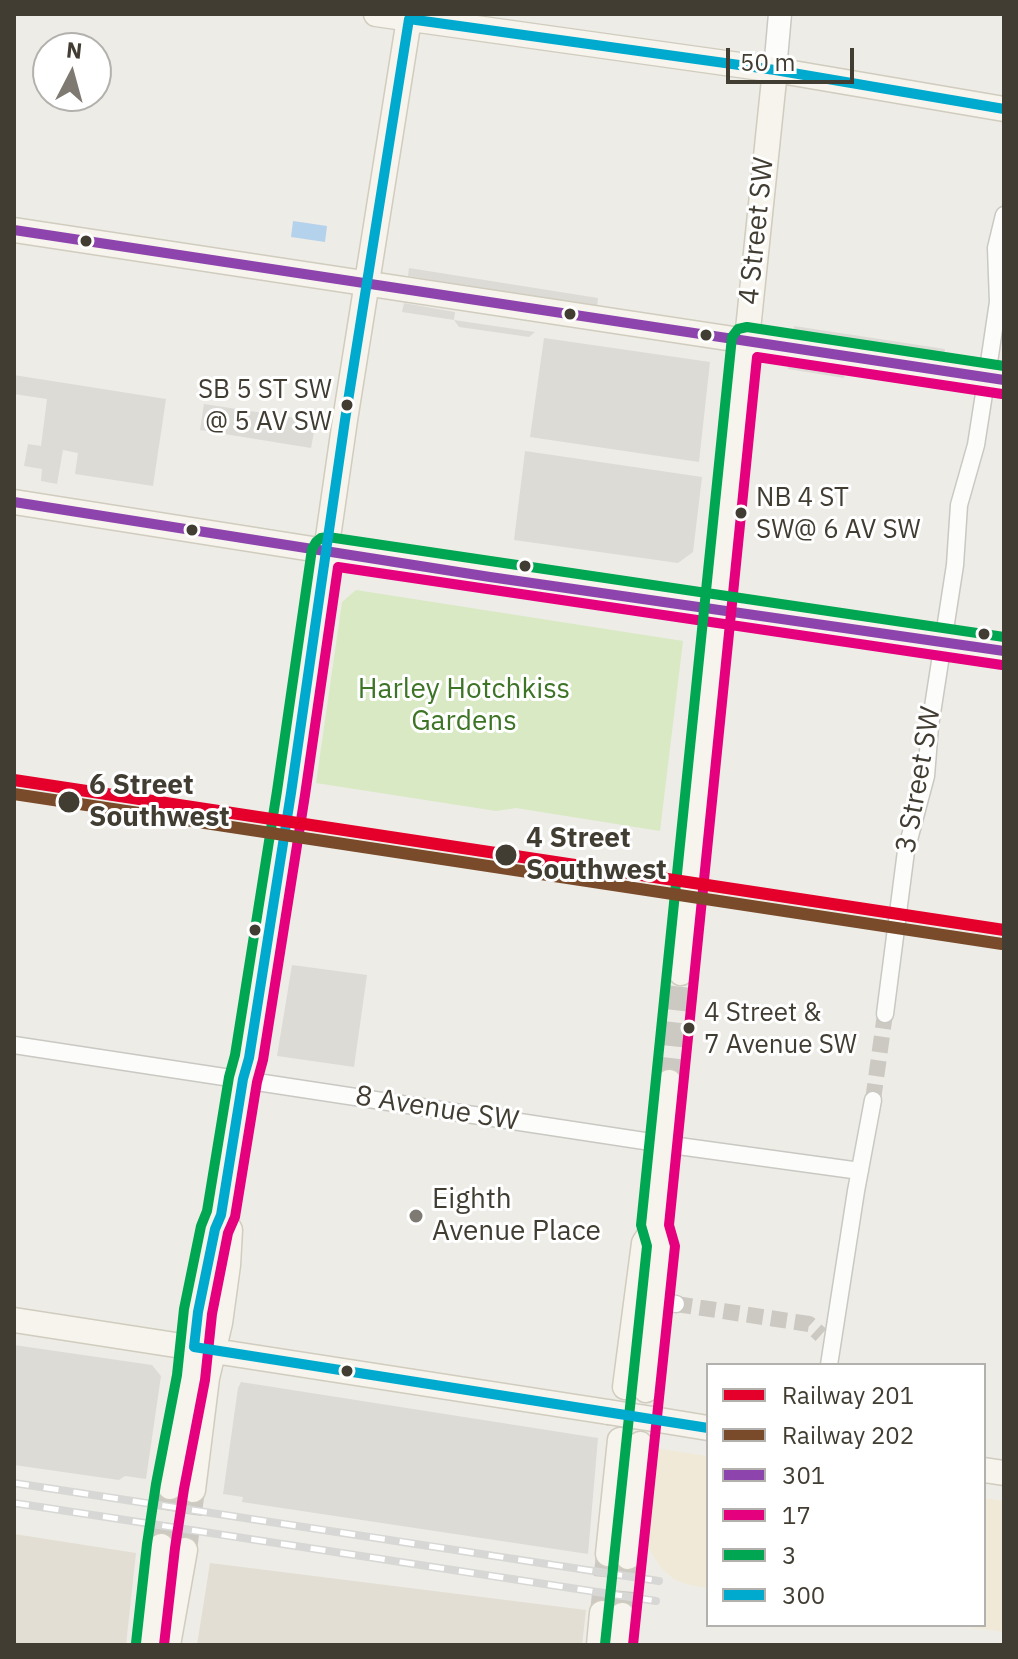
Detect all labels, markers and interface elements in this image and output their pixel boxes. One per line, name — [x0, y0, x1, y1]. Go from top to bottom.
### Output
north arrow — [32, 32, 112, 112]
scale bar — [730, 32, 858, 82]
text: N — [65, 34, 84, 65]
text: 50 m — [740, 46, 795, 78]
street label: 4 Street SW — [733, 156, 781, 306]
unlabelled marker — [78, 233, 94, 249]
unlabelled marker — [562, 306, 578, 322]
unlabelled marker — [698, 327, 714, 343]
place label: SB 5 ST SW @ 5 AV SW — [198, 374, 332, 436]
marker: SB 5 ST SW @ 5 AV SW — [339, 397, 355, 413]
place label: NB 4 ST SW@ 6 AV SW — [756, 482, 921, 544]
marker: NB 4 ST SW@ 6 AV SW — [733, 505, 749, 521]
unlabelled marker — [184, 522, 200, 538]
unlabelled marker — [517, 558, 533, 574]
unlabelled marker — [976, 626, 992, 642]
park label: Harley Hotchkiss Gardens — [358, 673, 570, 739]
street label: 3 Street SW — [890, 704, 948, 856]
place label: 6 Street Southwest — [89, 769, 230, 835]
marker: 6 Street Southwest — [56, 789, 82, 815]
place label: 4 Street Southwest — [526, 822, 667, 888]
marker: 4 Street Southwest — [493, 842, 519, 868]
unlabelled marker — [247, 922, 263, 938]
place label: 4 Street & 7 Avenue SW — [704, 997, 857, 1058]
marker: 4 Street & 7 Avenue SW — [681, 1020, 697, 1036]
street label: 8 Avenue SW — [353, 1080, 521, 1138]
place label: Eighth Avenue Place — [432, 1183, 601, 1249]
marker: Eighth Avenue Place — [407, 1207, 425, 1225]
unlabelled marker — [339, 1363, 355, 1379]
legend — [706, 1363, 986, 1627]
text: Railway 201 — [782, 1379, 914, 1411]
text: Railway 202 — [782, 1419, 914, 1451]
text: 301 — [782, 1459, 825, 1491]
text: 17 — [782, 1499, 811, 1531]
text: 3 — [782, 1539, 796, 1571]
text: 300 — [782, 1579, 825, 1611]

